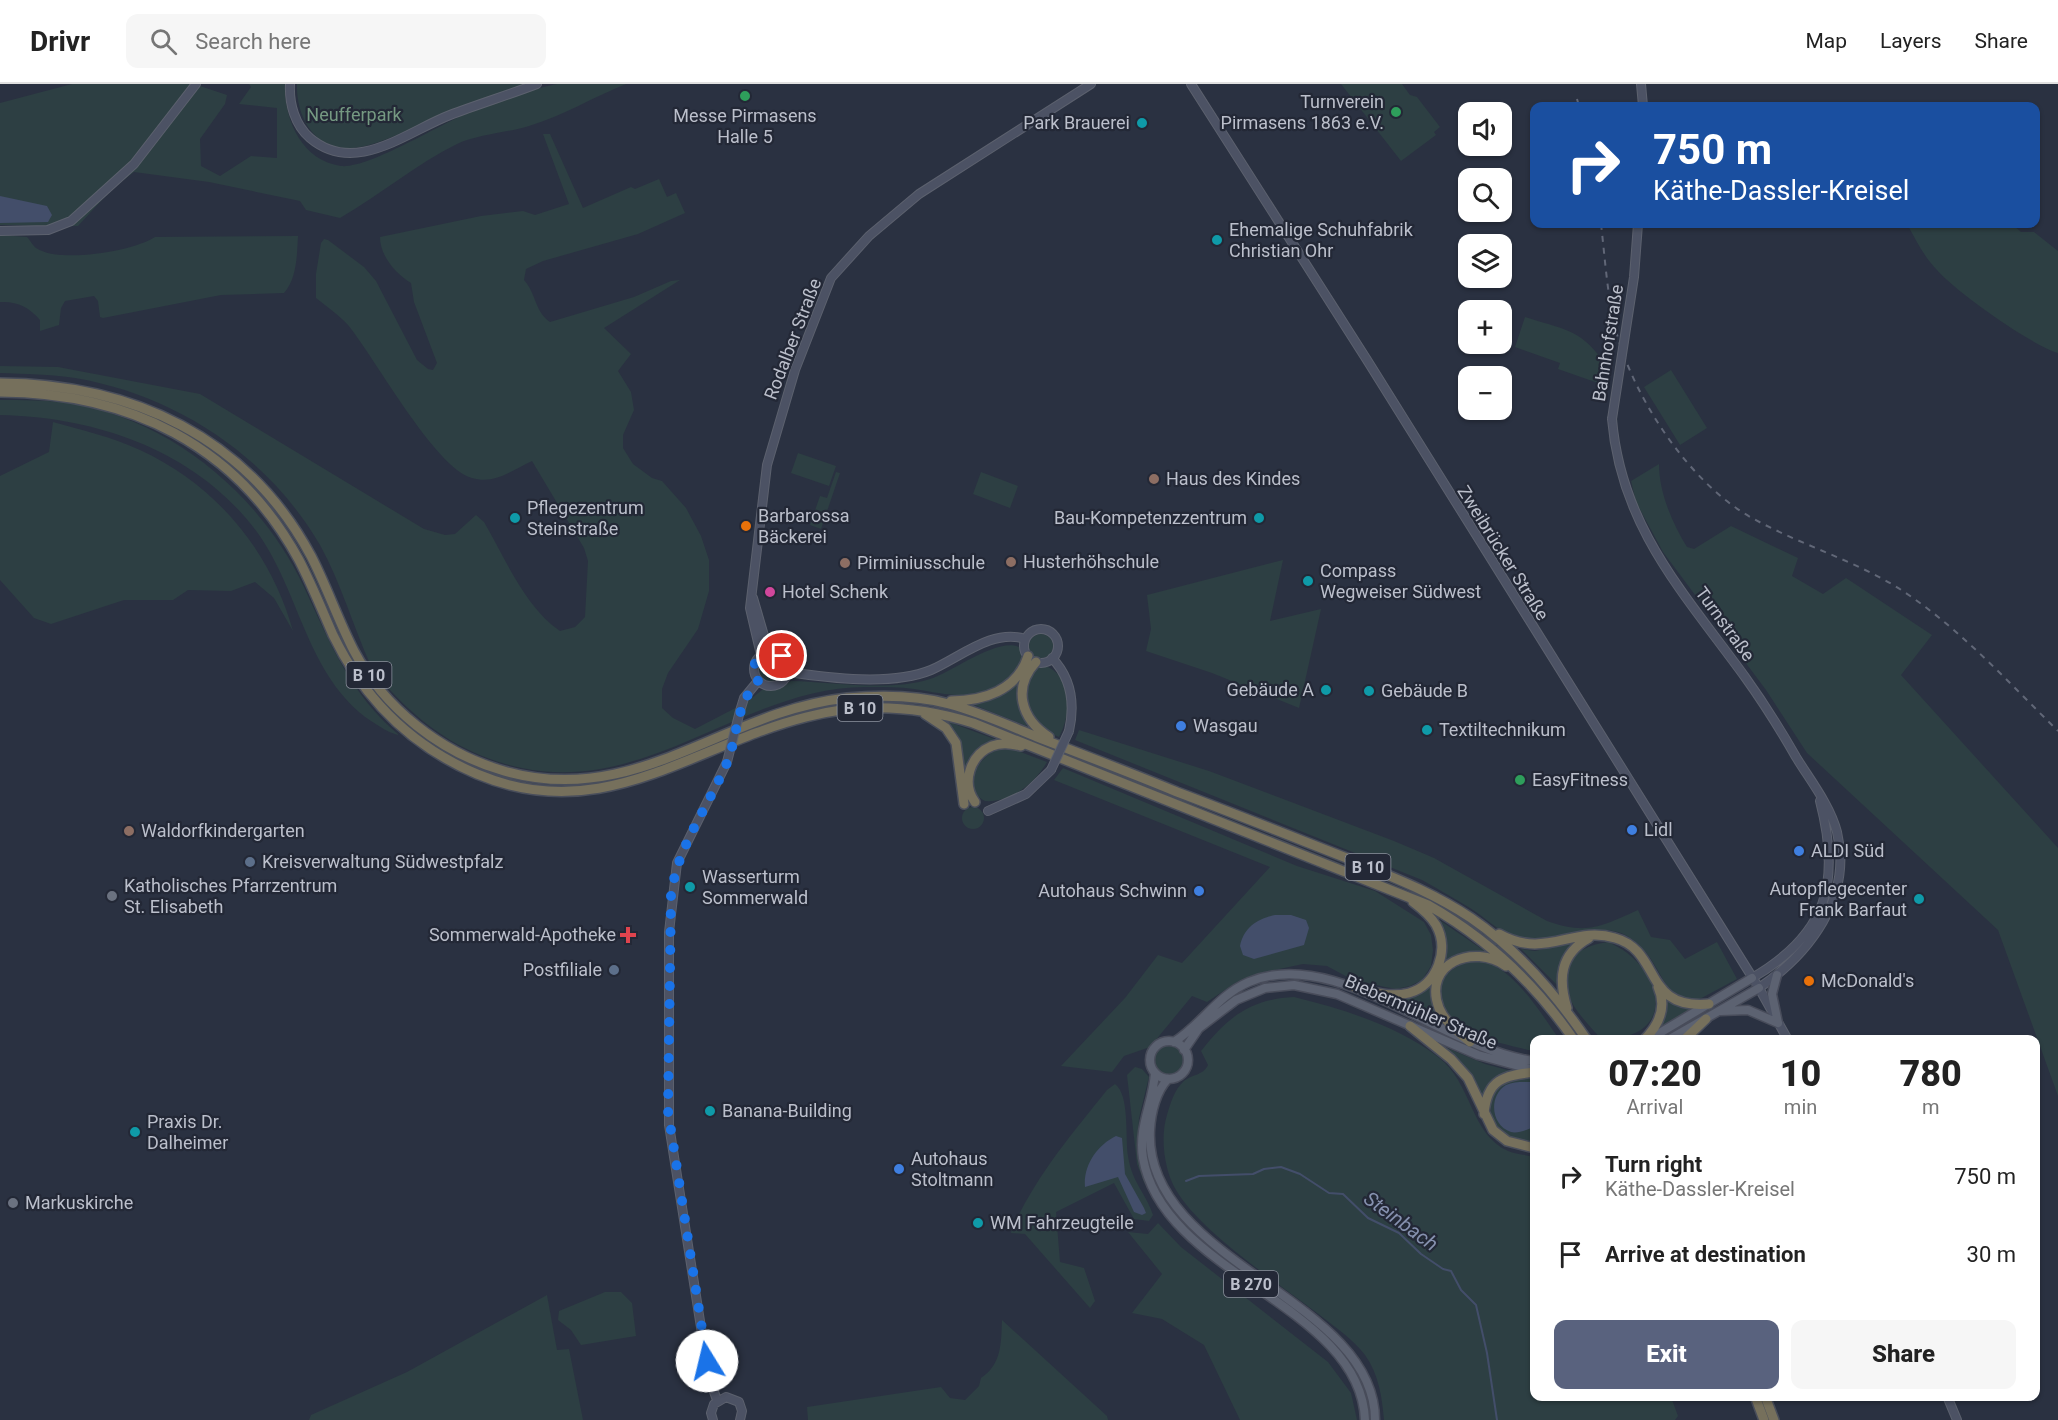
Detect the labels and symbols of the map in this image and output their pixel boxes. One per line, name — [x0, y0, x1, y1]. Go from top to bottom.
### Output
marker: Messe Pirmasens Halle 5 — [738, 89, 752, 103]
place label: Turnverein Pirmasens 1863 e.V. — [1221, 91, 1384, 133]
park label: Neufferpark — [306, 104, 403, 125]
place label: Messe Pirmasens Halle 5 — [673, 105, 817, 147]
marker: Turnverein Pirmasens 1863 e.V. — [1389, 105, 1403, 119]
place label: Park Brauerei — [1023, 112, 1130, 133]
marker: Park Brauerei — [1135, 116, 1149, 130]
place label: Ehemalige Schuhfabrik Christian Ohr — [1229, 219, 1414, 261]
marker: Ehemalige Schuhfabrik Christian Ohr — [1210, 233, 1224, 247]
street label: Rodalber Straße — [760, 275, 825, 402]
street label: Bahnhofstraße — [1588, 283, 1627, 403]
place label: Haus des Kindes — [1166, 468, 1300, 489]
marker: Haus des Kindes — [1147, 472, 1161, 486]
street label: Zweibrücker Straße — [1453, 481, 1553, 624]
place label: Pflegezentrum Steinstraße — [527, 497, 644, 539]
place label: Barbarossa Bäckerei — [758, 505, 850, 547]
place label: Bau-Kompetenzzentrum — [1054, 507, 1247, 528]
marker: Pflegezentrum Steinstraße — [508, 511, 522, 525]
marker: Bau-Kompetenzzentrum — [1252, 511, 1266, 525]
marker: Barbarossa Bäckerei — [739, 519, 753, 533]
place label: Husterhöhschule — [1023, 551, 1159, 572]
place label: Pirminiusschule — [857, 552, 985, 573]
marker: Husterhöhschule — [1004, 555, 1018, 569]
marker: Pirminiusschule — [838, 556, 852, 570]
place label: Compass Wegweiser Südwest — [1320, 560, 1481, 602]
marker: Compass Wegweiser Südwest — [1301, 574, 1315, 588]
place label: Hotel Schenk — [782, 581, 889, 602]
street label: Turnstraße — [1691, 582, 1759, 665]
marker: Hotel Schenk — [763, 585, 777, 599]
pin — [756, 630, 807, 681]
road number: B 10 — [346, 662, 392, 688]
place label: Gebäude A — [1226, 679, 1314, 700]
place label: Gebäude B — [1381, 680, 1468, 701]
marker: Gebäude A — [1319, 683, 1333, 697]
marker: Gebäude B — [1362, 684, 1376, 698]
road number: B 10 — [838, 695, 882, 721]
place label: Wasgau — [1193, 715, 1258, 736]
marker: Wasgau — [1174, 719, 1188, 733]
place label: Textiltechnikum — [1439, 719, 1566, 740]
marker: Textiltechnikum — [1420, 723, 1434, 737]
place label: EasyFitness — [1532, 769, 1628, 790]
marker: EasyFitness — [1513, 773, 1527, 787]
place label: Lidl — [1644, 819, 1673, 840]
place label: Waldorfkindergarten — [141, 820, 305, 841]
marker: Lidl — [1625, 823, 1639, 837]
marker: Waldorfkindergarten — [122, 824, 136, 838]
place label: ALDI Süd — [1811, 840, 1884, 861]
marker: ALDI Süd — [1792, 844, 1806, 858]
place label: Kreisverwaltung Südwestpfalz — [262, 851, 503, 872]
road number: B 10 — [1346, 854, 1390, 880]
marker: Kreisverwaltung Südwestpfalz — [243, 855, 257, 869]
place label: Wasserturm Sommerwald — [702, 866, 808, 908]
place label: Katholisches Pfarrzentrum St. Elisabeth — [124, 875, 337, 917]
place label: Autopflegecenter Frank Barfaut — [1769, 878, 1907, 920]
marker: Wasserturm Sommerwald — [683, 880, 697, 894]
place label: Autohaus Schwinn — [1038, 880, 1187, 901]
marker: Autohaus Schwinn — [1192, 884, 1206, 898]
marker: Katholisches Pfarrzentrum St. Elisabeth — [105, 889, 119, 903]
marker: Autopflegecenter Frank Barfaut — [1912, 892, 1926, 906]
place label: Sommerwald-Apotheke — [429, 924, 616, 945]
marker: Sommerwald-Apotheke — [621, 928, 635, 942]
place label: Postfiliale — [523, 959, 602, 980]
marker: Postfiliale — [607, 963, 621, 977]
street label: Biebermühler Straße — [1342, 970, 1500, 1053]
place label: McDonald's — [1821, 970, 1914, 991]
marker: McDonald's — [1802, 974, 1816, 988]
place label: Banana-Building — [722, 1100, 852, 1121]
marker: Banana-Building — [703, 1104, 717, 1118]
place label: Praxis Dr. Dalheimer — [147, 1111, 228, 1153]
marker: Praxis Dr. Dalheimer — [128, 1125, 142, 1139]
place label: Autohaus Stoltmann — [911, 1148, 993, 1190]
marker: Autohaus Stoltmann — [892, 1162, 906, 1176]
water label: Steinbach — [1359, 1186, 1443, 1256]
place label: Markuskirche — [25, 1192, 133, 1213]
marker: Markuskirche — [6, 1196, 20, 1210]
place label: WM Fahrzeugteile — [990, 1212, 1134, 1233]
marker: WM Fahrzeugteile — [971, 1216, 985, 1230]
road number: B 270 — [1224, 1271, 1278, 1297]
position arrow — [675, 1329, 739, 1393]

